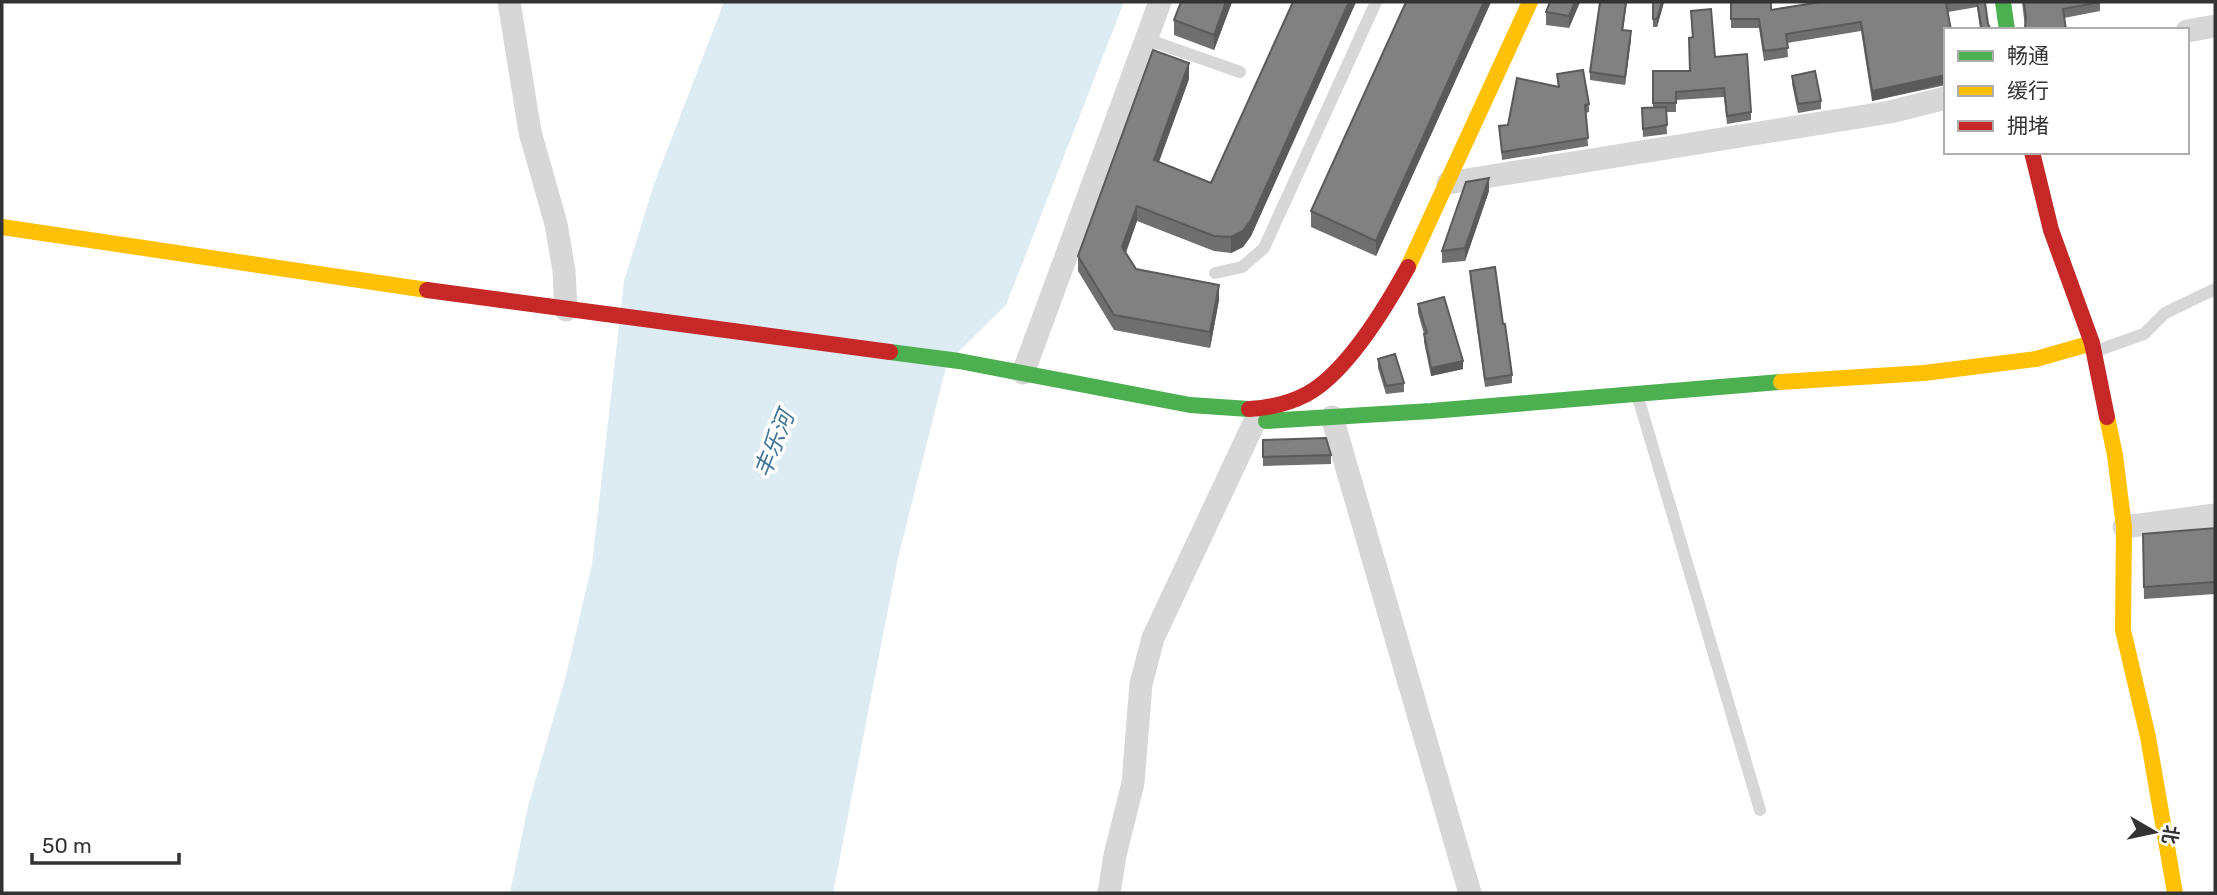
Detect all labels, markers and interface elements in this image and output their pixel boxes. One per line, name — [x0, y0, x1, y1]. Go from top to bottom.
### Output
legend — [1944, 28, 2189, 154]
text: 畅通 — [2007, 43, 2049, 68]
text: 缓行 — [2007, 78, 2049, 103]
text: 拥堵 — [2007, 113, 2049, 138]
water label: 丰乐河 — [748, 403, 801, 481]
north arrow — [2119, 797, 2189, 867]
scale bar — [32, 822, 178, 866]
text: 北 — [2157, 823, 2183, 846]
text: 50 m — [42, 833, 92, 858]

